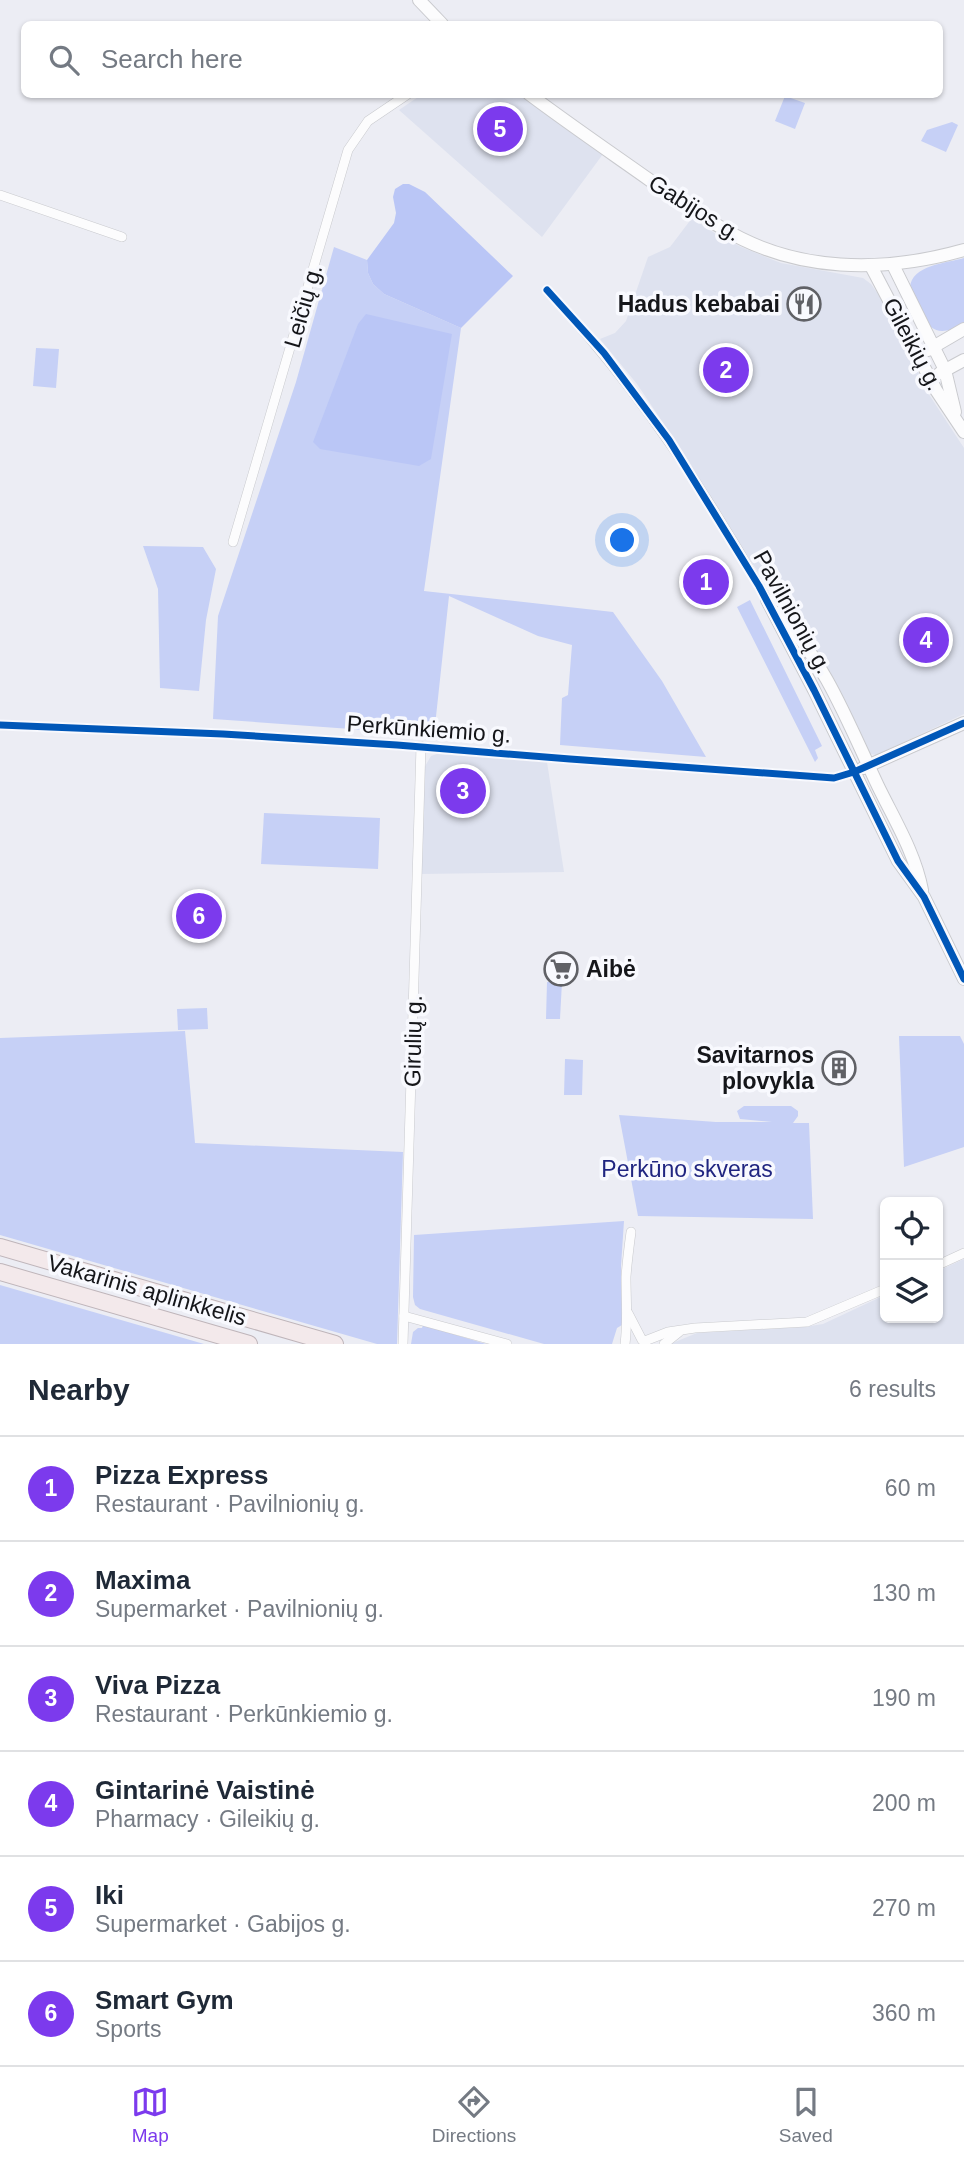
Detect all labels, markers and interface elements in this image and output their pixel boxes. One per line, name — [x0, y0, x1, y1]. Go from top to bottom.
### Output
search box — [21, 21, 943, 98]
icon: search — [45, 41, 83, 79]
text: Search here — [101, 44, 243, 74]
pin: 5 — [477, 103, 523, 155]
street label: Gabijos g. — [644, 170, 746, 246]
street label: Leičių g. — [279, 261, 327, 351]
restaurant icon: Hadus kebabai — [785, 285, 823, 323]
place label: Hadus kebabai — [618, 291, 780, 317]
street label: Gileikių g. — [878, 293, 948, 395]
pin: 2 — [703, 344, 749, 396]
your location — [605, 523, 639, 557]
street label: Pavilnionių g. — [748, 546, 838, 678]
pin: 1 — [683, 556, 729, 608]
pin: 4 — [903, 614, 949, 666]
street label: Perkūnkiemio g. — [346, 710, 512, 748]
pin: 3 — [440, 765, 486, 817]
pin: 6 — [176, 890, 222, 942]
supermarket icon: Aibė — [542, 950, 580, 988]
place label: Aibė — [586, 956, 636, 982]
street label: Girulių g. — [399, 995, 427, 1087]
place label: Savitarnos plovykla — [696, 1042, 814, 1094]
building icon: Savitarnos plovykla — [820, 1049, 858, 1087]
park label: Perkūno skveras — [601, 1156, 773, 1182]
map controls — [880, 1197, 943, 1323]
button: locate — [880, 1197, 943, 1260]
street label: Vakarinis aplinkkelis — [45, 1249, 249, 1331]
button: layers — [880, 1260, 943, 1323]
text: Nearby — [28, 1373, 130, 1406]
text: 6 results — [849, 1376, 936, 1402]
text: Pizza Express — [95, 1460, 268, 1490]
text: 1 — [45, 1475, 57, 1501]
text: 60 m — [885, 1475, 936, 1501]
text: Restaurant · Pavilnionių g. — [95, 1491, 365, 1517]
text: Maxima — [95, 1565, 190, 1595]
text: 2 — [45, 1580, 57, 1606]
text: 130 m — [872, 1580, 936, 1606]
text: Supermarket · Pavilnionių g. — [95, 1596, 384, 1622]
text: Viva Pizza — [95, 1670, 220, 1700]
text: 3 — [45, 1685, 57, 1711]
text: 190 m — [872, 1685, 936, 1711]
text: Restaurant · Perkūnkiemio g. — [95, 1701, 393, 1727]
text: Gintarinė Vaistinė — [95, 1775, 315, 1805]
text: 4 — [45, 1790, 57, 1816]
text: 200 m — [872, 1790, 936, 1816]
text: Pharmacy · Gileikių g. — [95, 1806, 320, 1832]
text: Iki — [95, 1880, 124, 1910]
text: 5 — [45, 1895, 57, 1921]
text: 270 m — [872, 1895, 936, 1921]
text: Supermarket · Gabijos g. — [95, 1911, 351, 1937]
text: Smart Gym — [95, 1985, 234, 2015]
text: 6 — [45, 2000, 57, 2026]
text: 360 m — [872, 2000, 936, 2026]
text: Sports — [95, 2016, 161, 2042]
tab: Map — [131, 2083, 169, 2147]
tab: Directions — [432, 2083, 516, 2147]
tab: Saved — [779, 2083, 833, 2147]

